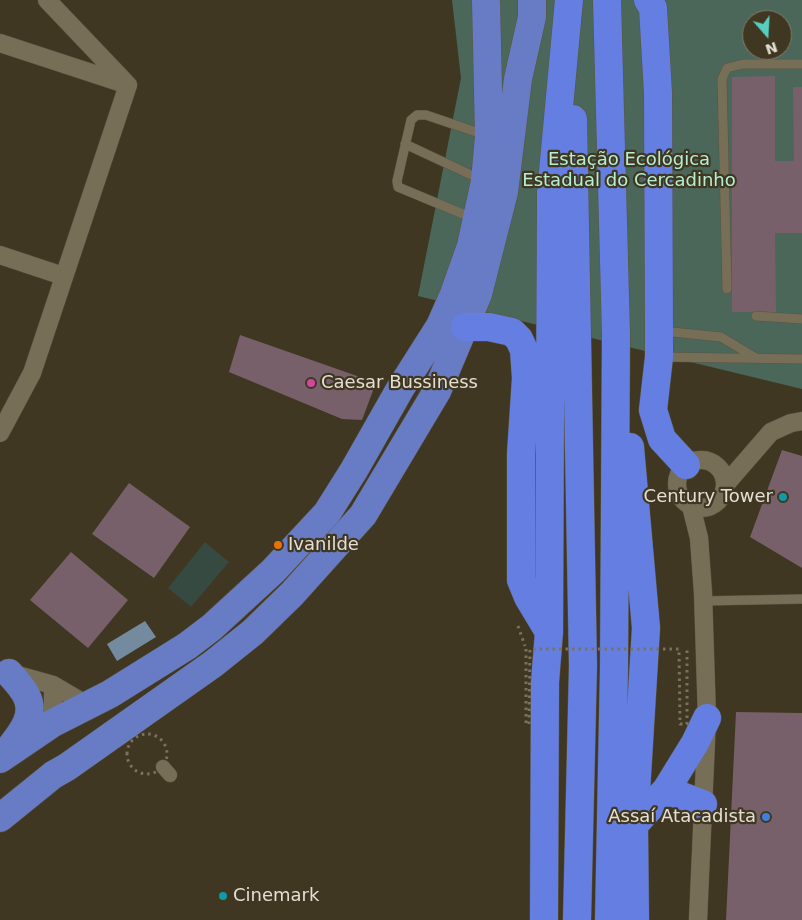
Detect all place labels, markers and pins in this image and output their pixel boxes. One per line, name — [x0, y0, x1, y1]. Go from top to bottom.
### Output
place label: Caesar Bussiness — [321, 372, 478, 394]
marker: Caesar Bussiness — [305, 377, 317, 389]
place label: Century Tower — [644, 486, 773, 508]
marker: Century Tower — [777, 491, 789, 503]
place label: Ivanilde — [288, 534, 359, 556]
marker: Ivanilde — [272, 539, 284, 551]
place label: Assaí Atacadista — [608, 806, 756, 828]
marker: Assaí Atacadista — [760, 811, 772, 823]
place label: Cinemark — [233, 885, 319, 907]
marker: Cinemark — [217, 890, 229, 902]

